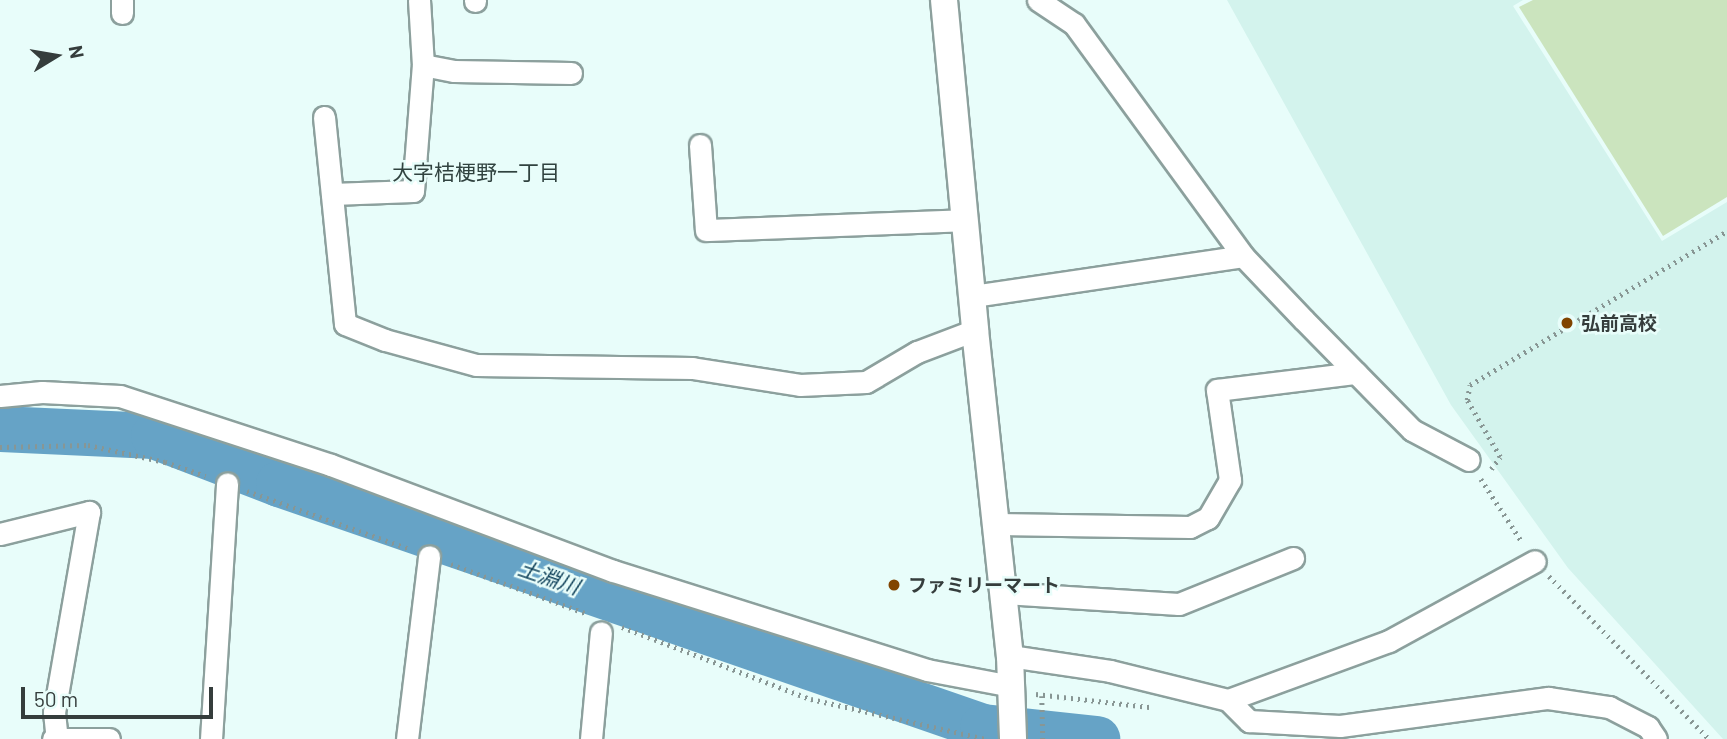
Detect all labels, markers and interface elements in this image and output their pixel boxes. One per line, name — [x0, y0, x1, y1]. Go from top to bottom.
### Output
north arrow — [21, 21, 91, 91]
text: N — [65, 43, 90, 60]
district label: 大字桔梗野一丁目 — [392, 159, 560, 185]
place label: 弘前高校 — [1581, 312, 1657, 334]
marker: 弘前高校 — [1559, 315, 1575, 331]
water label: 土淵川 — [515, 555, 583, 599]
place label: ファミリーマート — [908, 574, 1060, 596]
marker: ファミリーマート — [886, 577, 902, 593]
scale bar — [24, 672, 217, 716]
text: 50 m — [34, 686, 78, 711]

